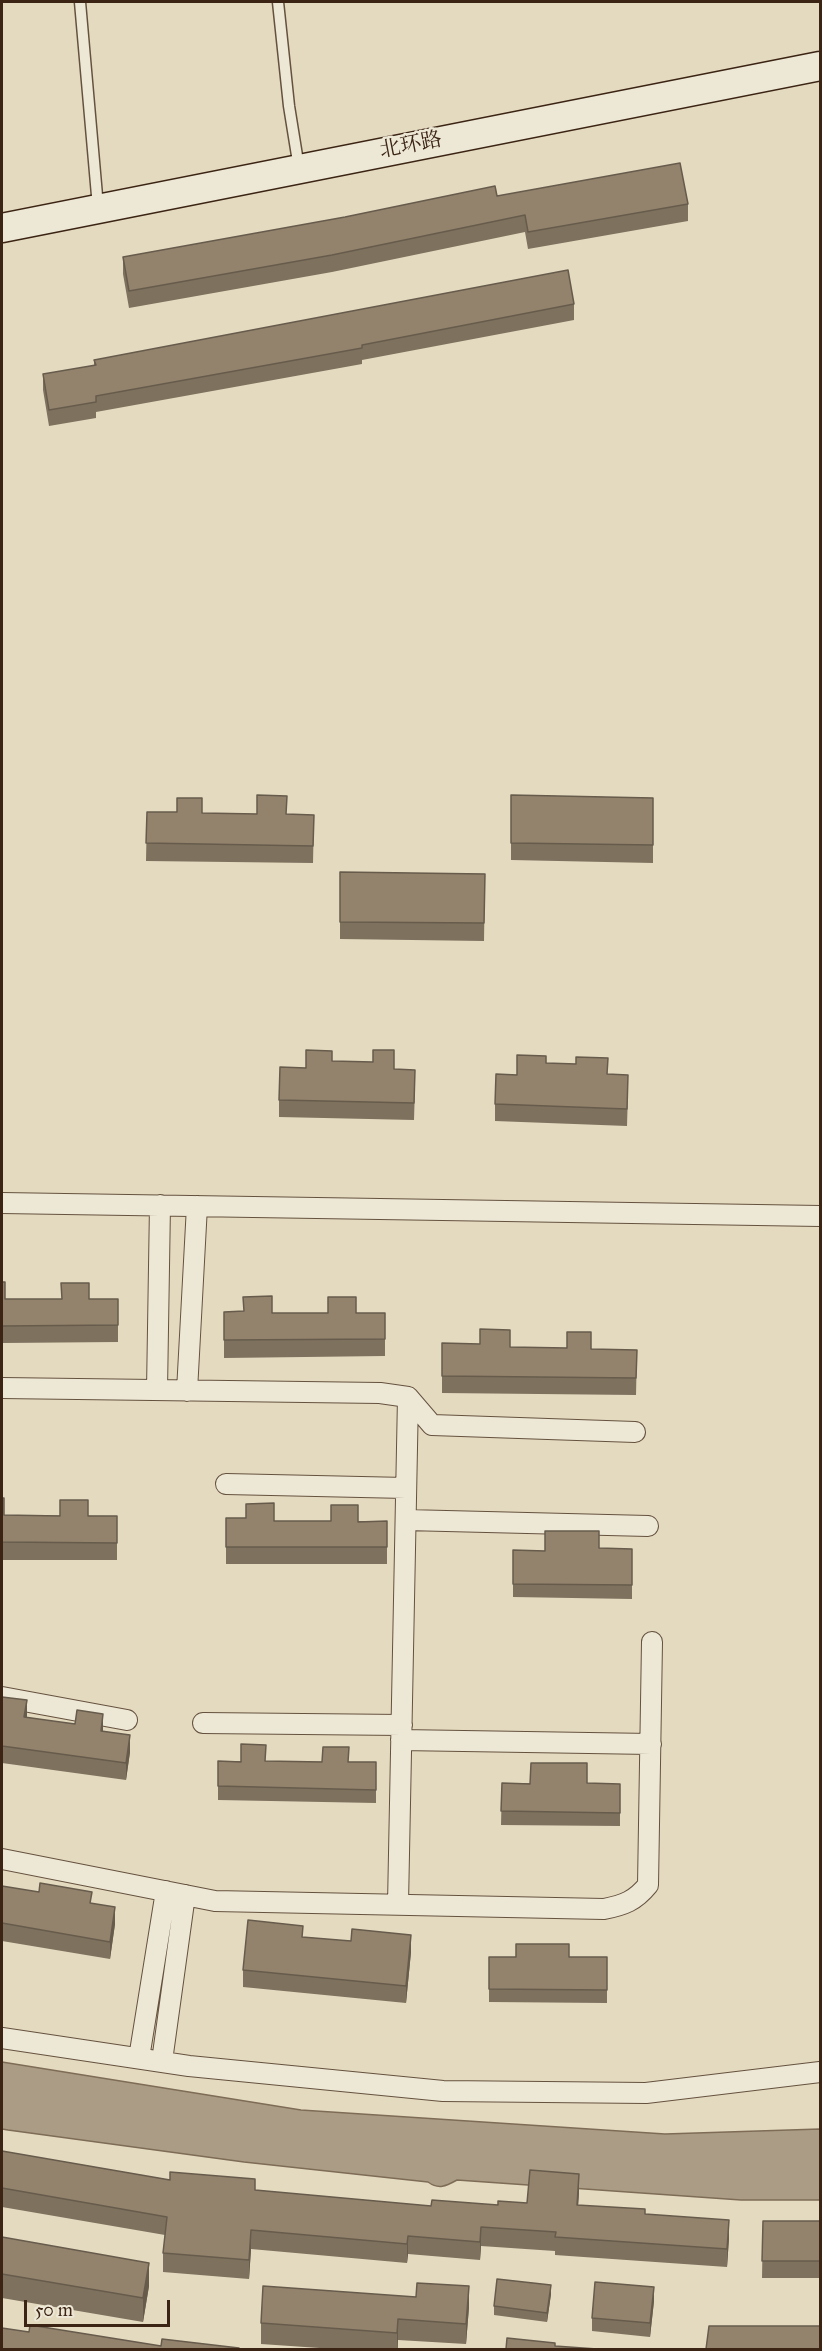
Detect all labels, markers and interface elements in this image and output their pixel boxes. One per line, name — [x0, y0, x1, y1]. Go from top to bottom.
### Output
street label: 北环路 — [378, 128, 444, 164]
scale bar — [27, 2288, 172, 2326]
text: 50 m — [35, 2299, 73, 2321]

